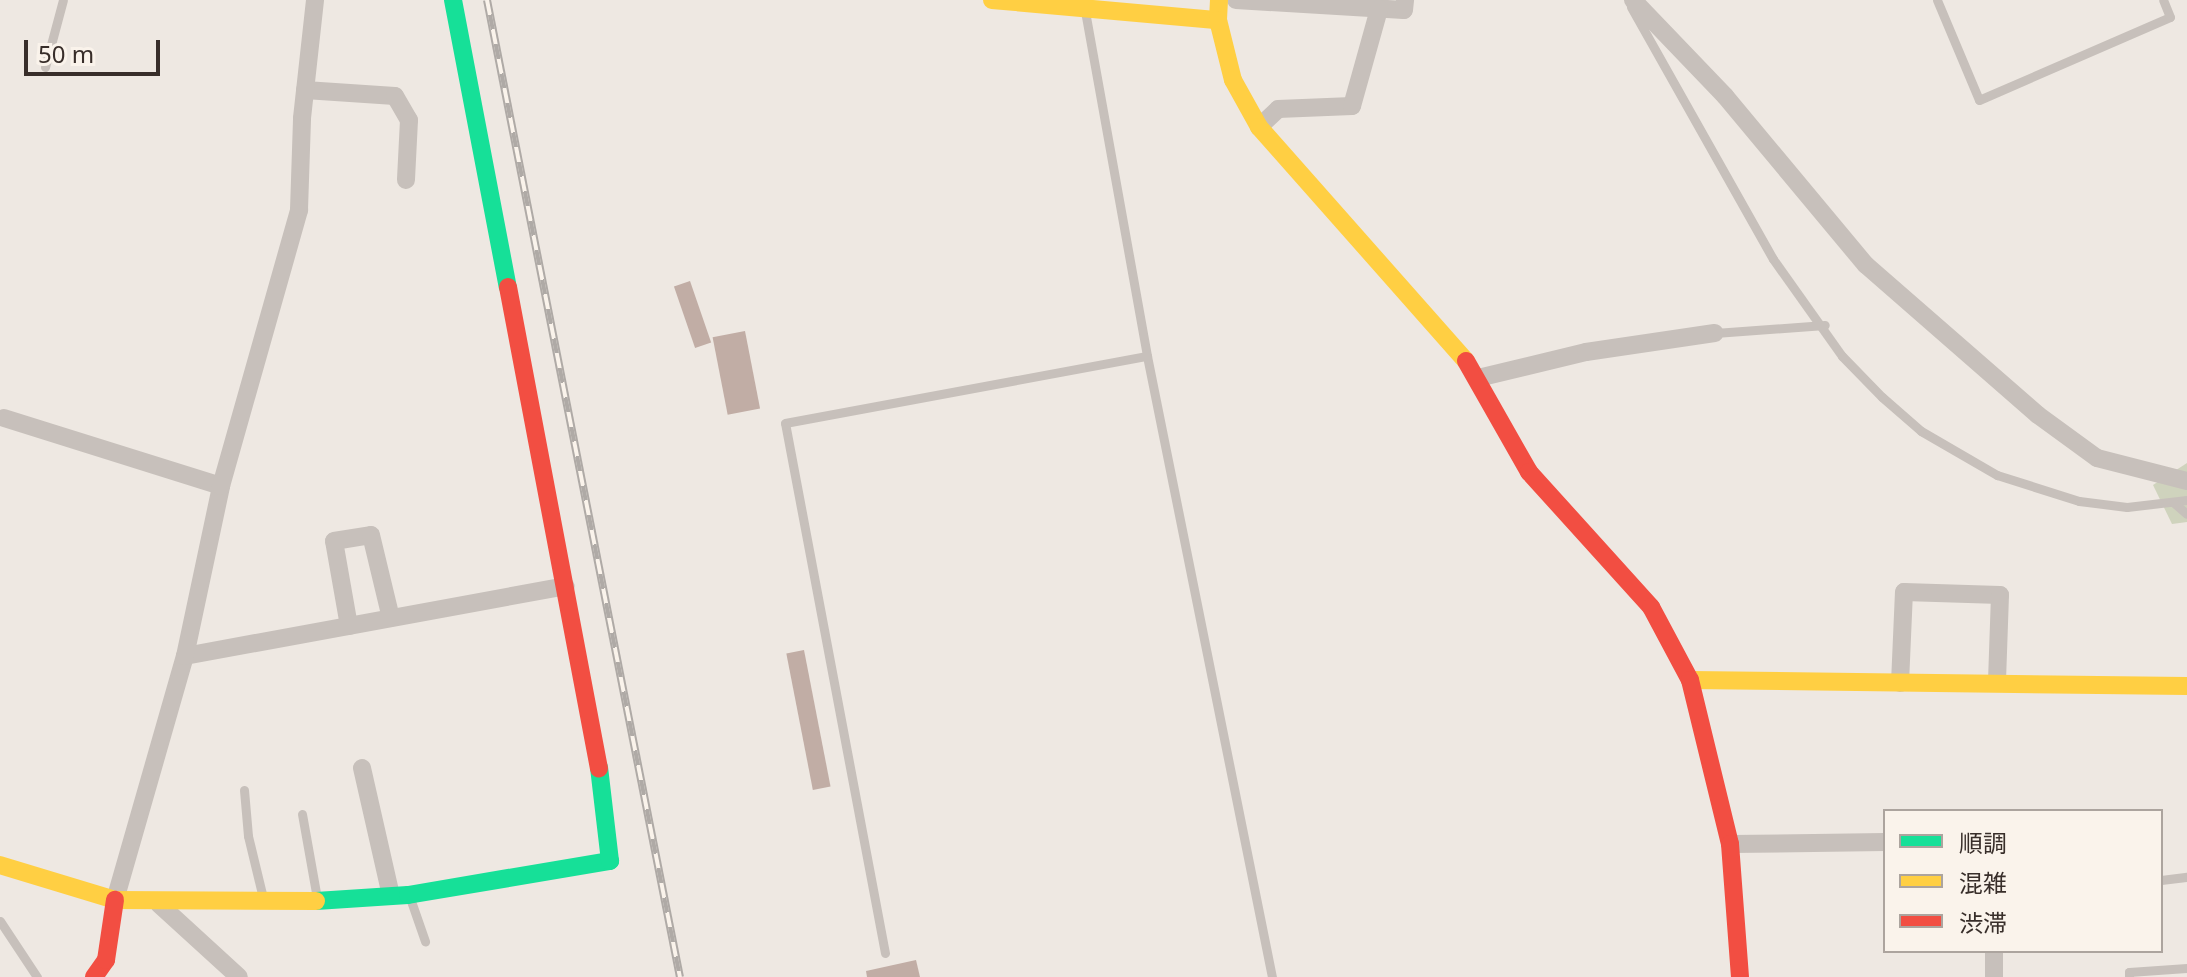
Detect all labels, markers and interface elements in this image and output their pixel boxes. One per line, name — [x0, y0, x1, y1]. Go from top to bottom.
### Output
scale bar — [28, 24, 164, 74]
text: 50 m — [38, 37, 94, 70]
legend — [1883, 809, 2163, 953]
text: 順調 — [1959, 826, 2007, 859]
text: 混雑 — [1959, 866, 2007, 899]
text: 渋滞 — [1959, 906, 2007, 939]

